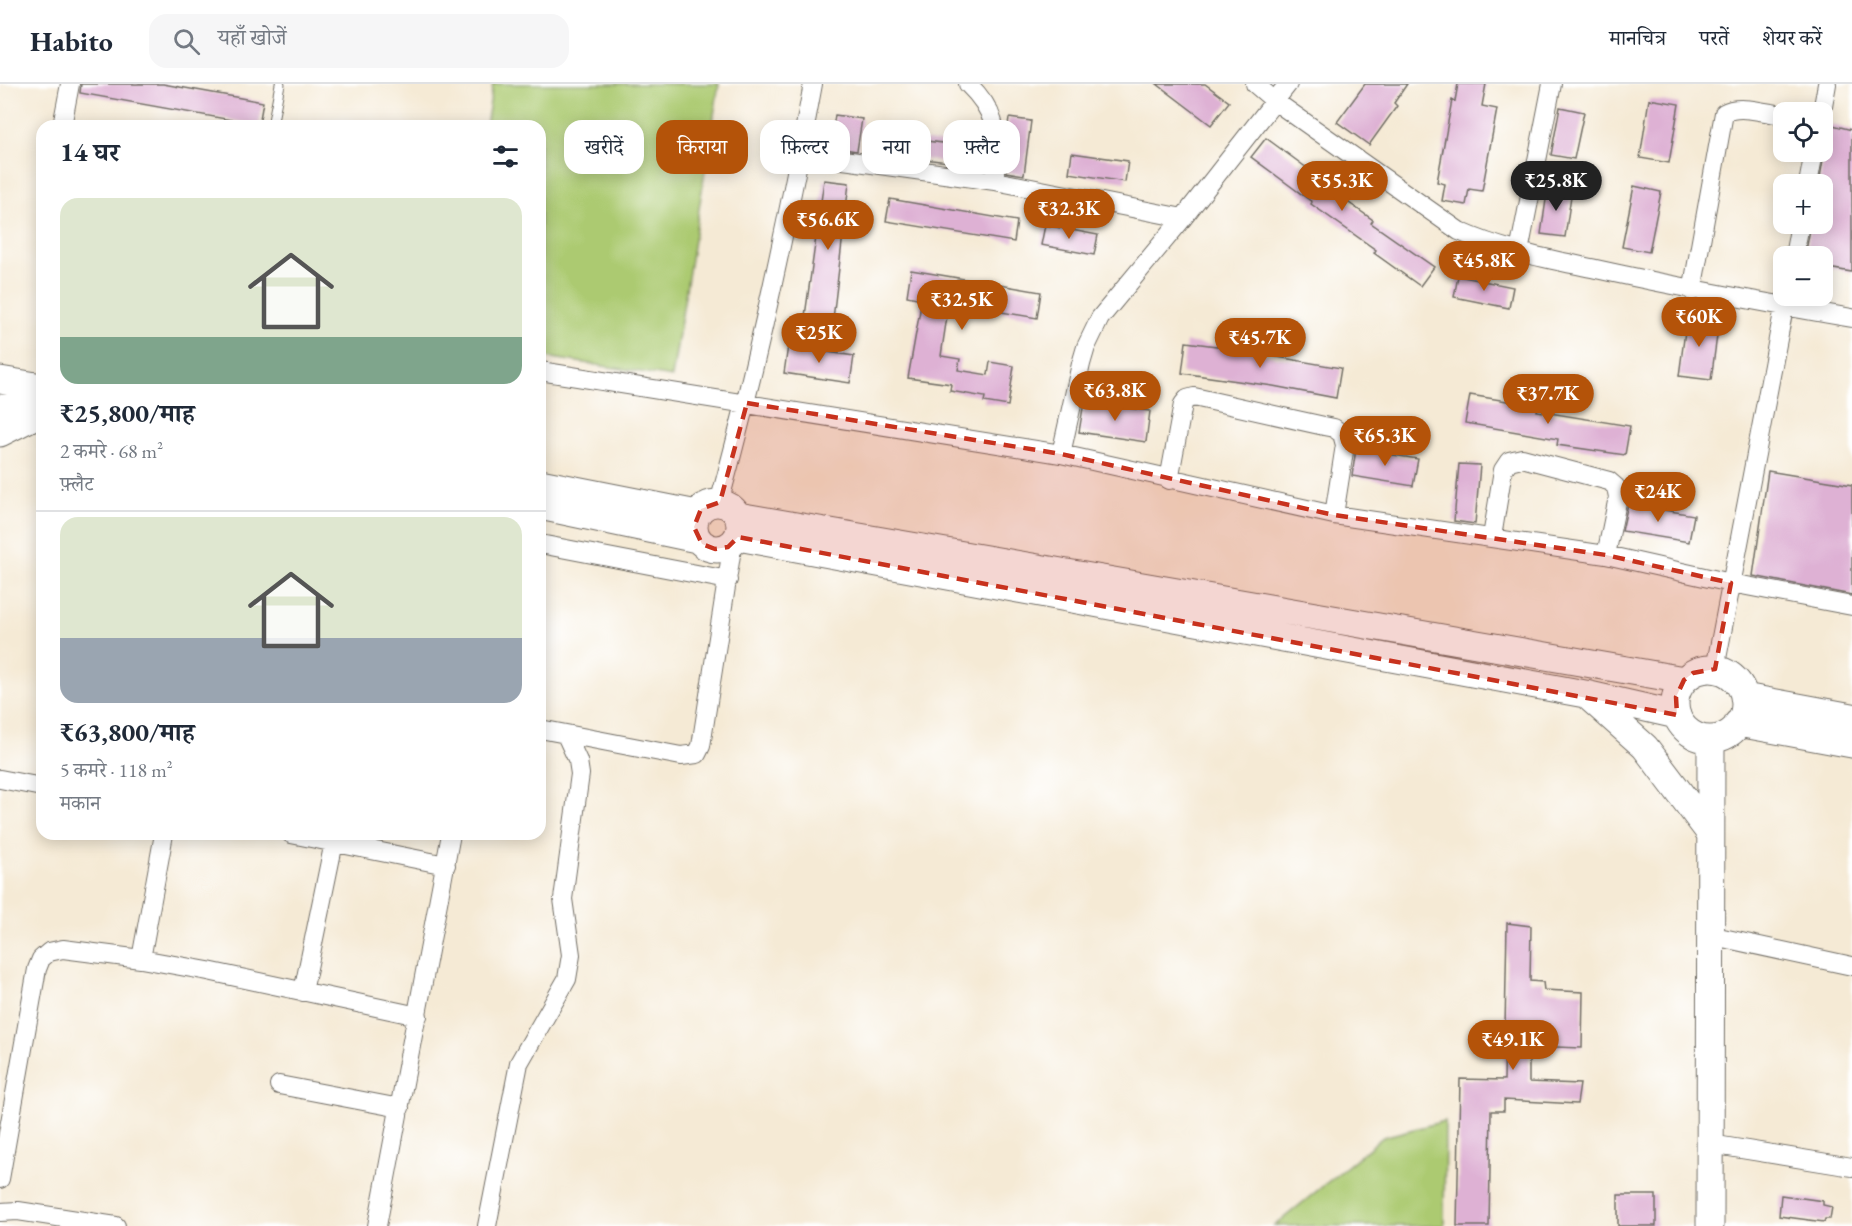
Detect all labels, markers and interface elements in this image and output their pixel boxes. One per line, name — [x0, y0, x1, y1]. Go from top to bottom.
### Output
search box — [149, 14, 569, 68]
text: Habito — [30, 23, 113, 59]
text: यहाँ खोजें — [218, 23, 287, 52]
text: मानचित्र — [1609, 24, 1666, 51]
text: परतें — [1699, 24, 1729, 51]
text: शेयर करें — [1762, 24, 1822, 51]
icon: search — [170, 25, 203, 58]
map controls — [1773, 102, 1833, 306]
button: locate — [1773, 102, 1833, 162]
chip: खरीदें — [564, 120, 644, 174]
chip: किराया — [656, 120, 748, 174]
chip: फ़िल्टर — [760, 120, 850, 174]
chip: नया — [862, 120, 931, 174]
chip: फ़्लैट — [943, 120, 1020, 174]
text: 14 घर — [60, 135, 120, 169]
icon: filters — [489, 140, 522, 173]
pin: ₹55.3K — [1293, 161, 1391, 212]
pin: ₹25.8K — [1507, 161, 1605, 212]
text: ₹55.3K — [1311, 167, 1373, 193]
text: ₹25.8K — [1525, 167, 1587, 193]
button: + — [1773, 174, 1833, 234]
pin: ₹32.3K — [1020, 189, 1118, 240]
text: ₹32.3K — [1038, 195, 1100, 221]
pin: ₹56.6K — [779, 200, 877, 251]
text: ₹56.6K — [797, 206, 859, 232]
icon: home — [237, 237, 345, 345]
pin: ₹45.8K — [1435, 241, 1533, 292]
button: − — [1773, 246, 1833, 306]
text: ₹45.8K — [1453, 247, 1515, 273]
pin: ₹32.5K — [913, 280, 1011, 331]
text: ₹32.5K — [931, 286, 993, 312]
pin: ₹60K — [1663, 297, 1735, 348]
text: ₹60K — [1676, 303, 1722, 329]
pin: ₹25K — [783, 313, 855, 364]
pin: ₹45.7K — [1211, 318, 1309, 369]
text: ₹25K — [796, 319, 842, 345]
text: ₹45.7K — [1229, 324, 1291, 350]
pin: ₹63.8K — [1066, 371, 1164, 422]
pin: ₹37.7K — [1499, 374, 1597, 425]
text: ₹63.8K — [1084, 377, 1146, 403]
text: ₹37.7K — [1517, 380, 1579, 406]
text: ₹25,800/माह — [60, 396, 195, 430]
pin: ₹65.3K — [1336, 416, 1434, 467]
text: ₹65.3K — [1354, 422, 1416, 448]
text: 2 कमरे · 68 m² — [60, 438, 163, 464]
text: फ़्लैट — [60, 471, 93, 497]
pin: ₹24K — [1622, 472, 1694, 523]
text: ₹24K — [1635, 478, 1681, 504]
icon: home — [237, 556, 345, 664]
text: ₹63,800/माह — [60, 715, 195, 749]
text: 5 कमरे · 118 m² — [60, 757, 173, 783]
text: मकान — [60, 790, 101, 816]
pin: ₹49.1K — [1464, 1020, 1562, 1071]
text: ₹49.1K — [1482, 1026, 1544, 1052]

